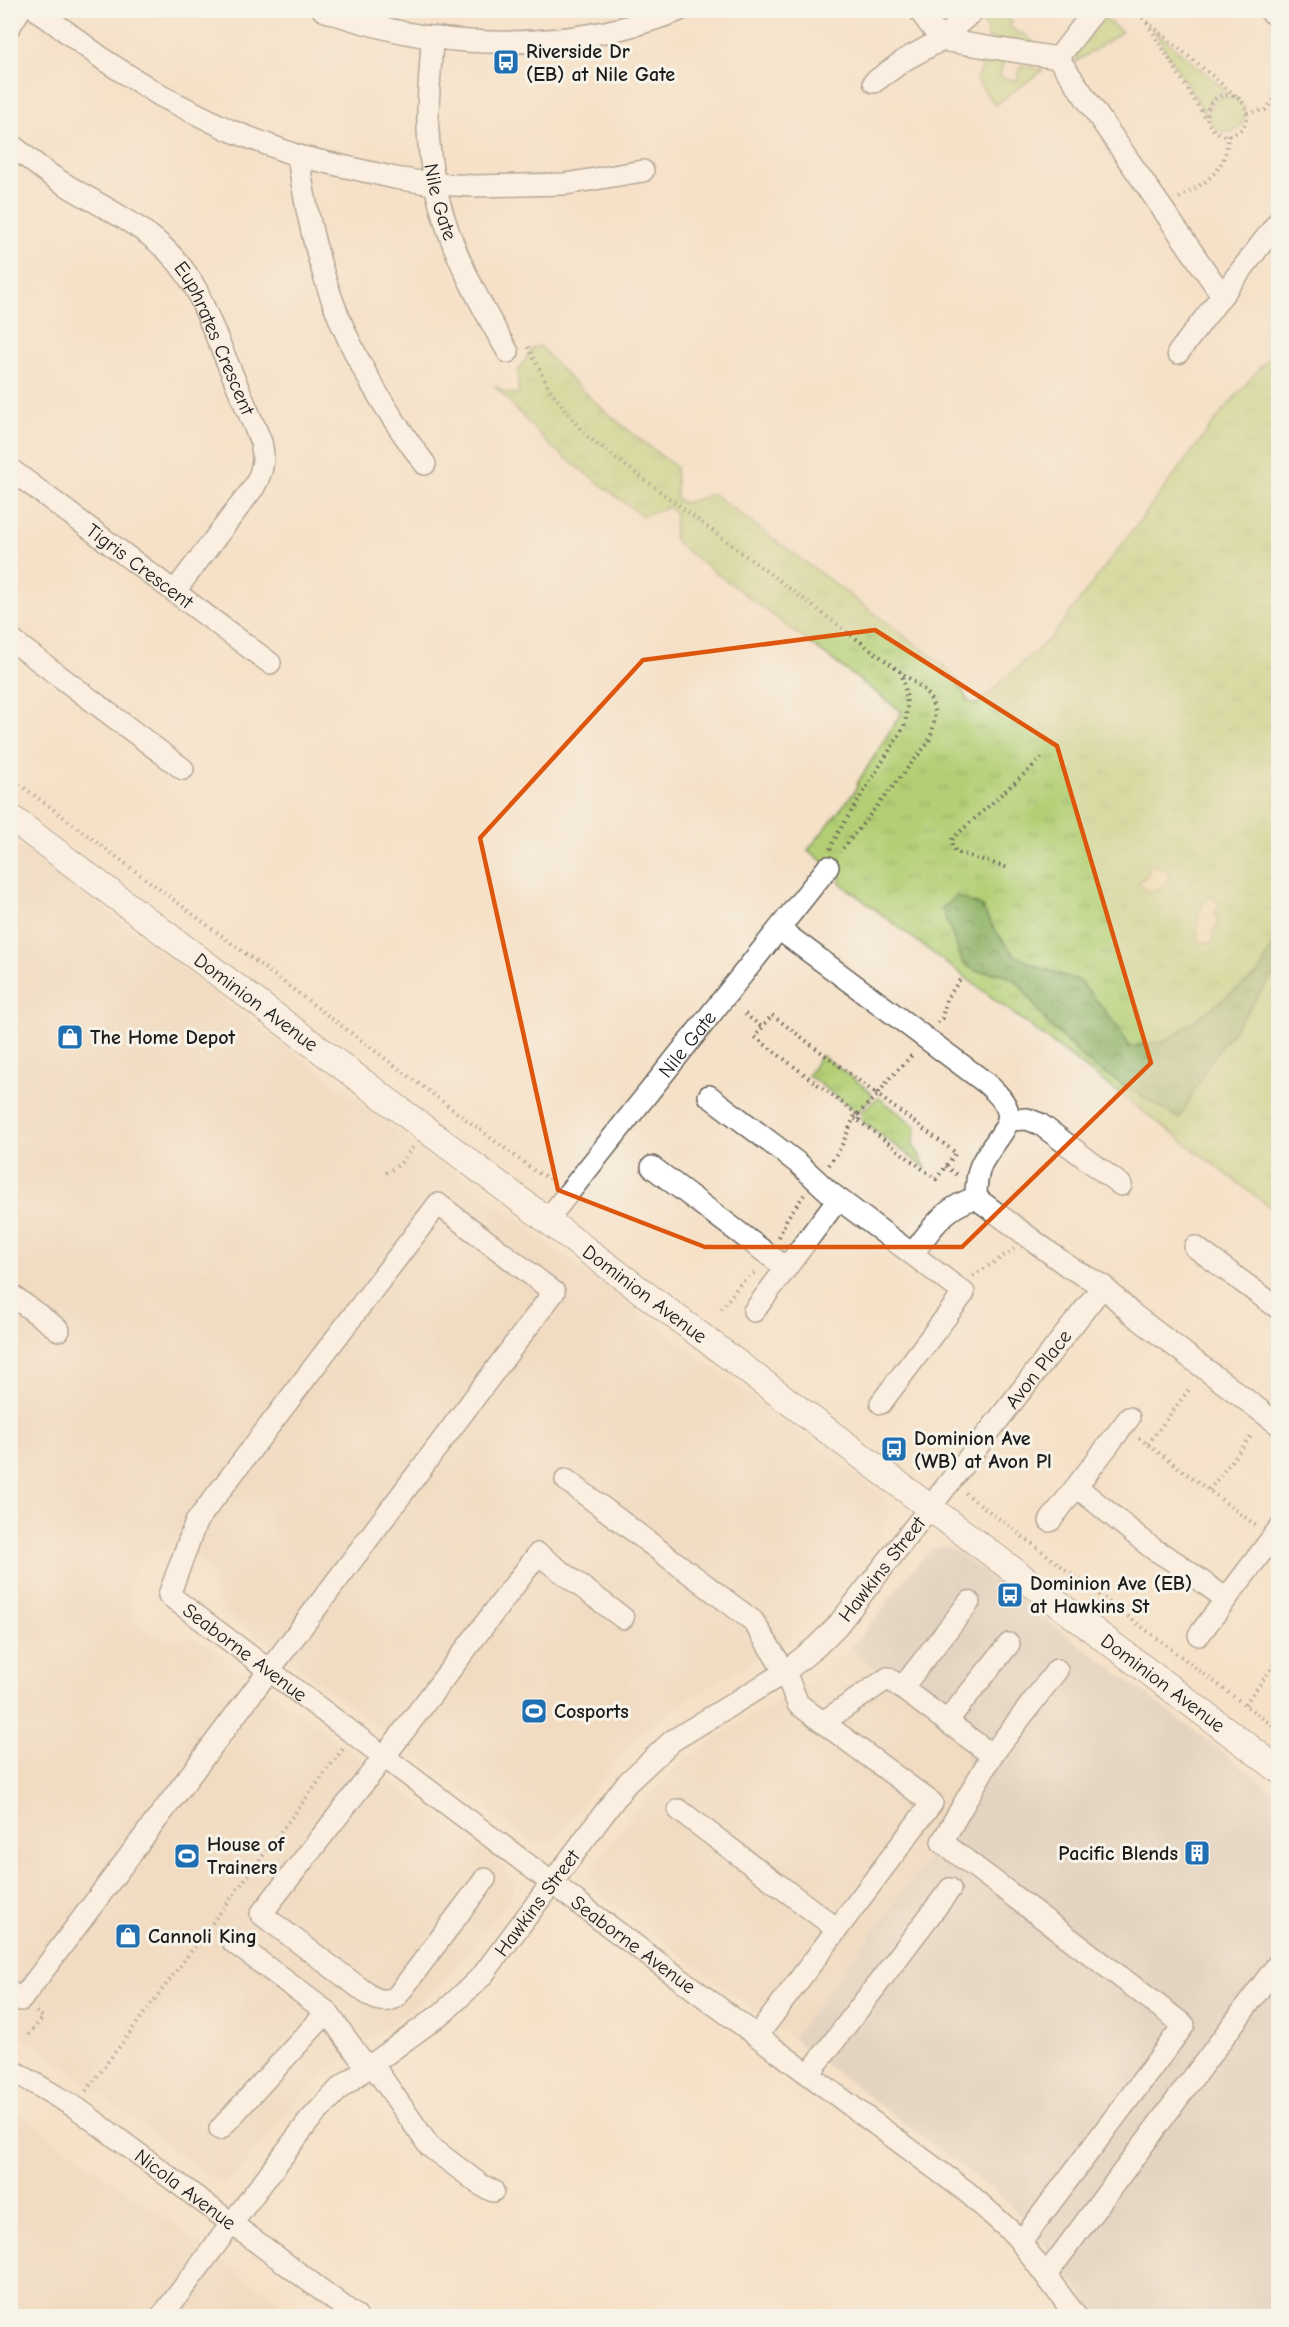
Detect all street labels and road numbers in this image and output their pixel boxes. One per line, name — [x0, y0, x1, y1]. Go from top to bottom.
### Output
street label: Nile Gate — [420, 162, 462, 243]
street label: Euphrates Crescent — [170, 257, 260, 420]
street label: Tigris Crescent — [82, 518, 199, 614]
street label: Dominion Avenue — [190, 948, 323, 1056]
street label: Nile Gate — [654, 1006, 721, 1082]
street label: Dominion Avenue — [578, 1240, 712, 1348]
street label: Avon Place — [1000, 1325, 1076, 1413]
street label: Hawkins Street — [833, 1511, 931, 1626]
street label: Seaborne Avenue — [178, 1598, 312, 1706]
street label: Dominion Avenue — [1097, 1629, 1230, 1737]
street label: Hawkins Street — [489, 1844, 585, 1961]
street label: Seaborne Avenue — [567, 1890, 700, 1998]
street label: Nicola Avenue — [130, 2144, 241, 2234]

